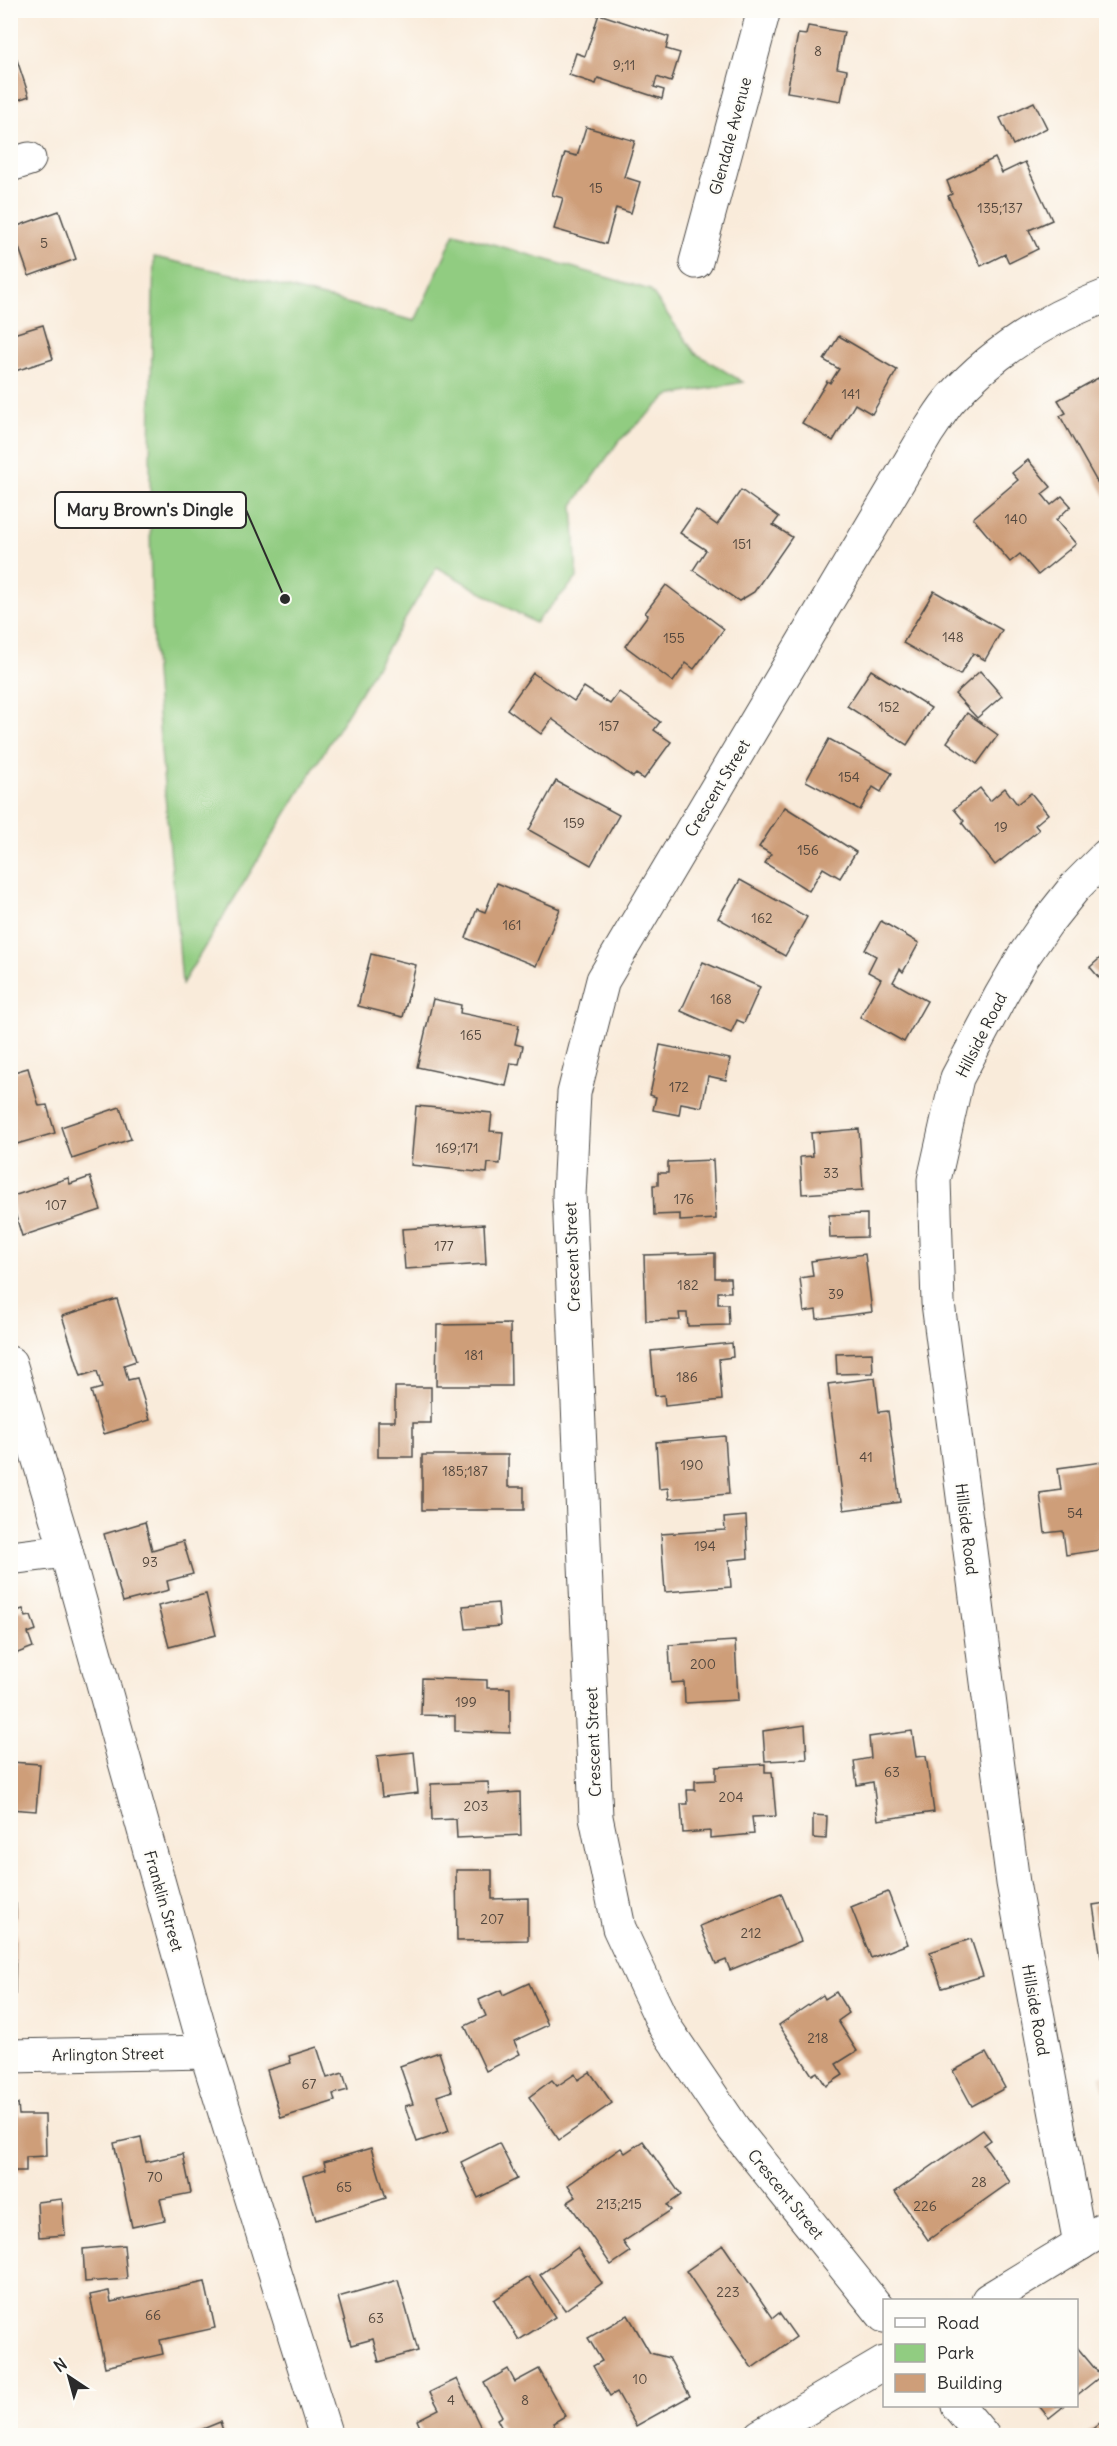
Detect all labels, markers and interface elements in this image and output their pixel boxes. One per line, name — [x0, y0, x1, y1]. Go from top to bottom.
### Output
house number: 8 — [814, 42, 822, 60]
house number: 9;11 — [613, 56, 635, 74]
street label: Glendale Avenue — [705, 75, 755, 197]
house number: 15 — [589, 179, 603, 197]
house number: 135;137 — [977, 199, 1023, 217]
house number: 5 — [40, 234, 48, 252]
house number: 141 — [841, 385, 861, 403]
callout: Mary Brown's Dingle — [55, 492, 246, 528]
text: Mary Brown's Dingle — [67, 498, 234, 521]
house number: 140 — [1005, 510, 1027, 528]
house number: 151 — [732, 535, 752, 553]
house number: 148 — [942, 628, 964, 646]
house number: 155 — [663, 629, 685, 647]
house number: 152 — [878, 698, 900, 716]
house number: 157 — [599, 717, 619, 735]
street label: Crescent Street — [680, 735, 754, 840]
house number: 154 — [838, 768, 860, 786]
house number: 159 — [563, 814, 585, 832]
house number: 19 — [994, 818, 1008, 836]
house number: 156 — [797, 841, 819, 859]
house number: 162 — [751, 909, 773, 927]
house number: 161 — [502, 916, 522, 934]
street label: Hillside Road — [951, 989, 1011, 1081]
house number: 168 — [710, 990, 732, 1008]
house number: 165 — [460, 1026, 482, 1044]
house number: 172 — [669, 1078, 689, 1096]
house number: 169;171 — [435, 1139, 479, 1157]
house number: 33 — [823, 1164, 839, 1182]
house number: 176 — [674, 1190, 694, 1208]
house number: 107 — [45, 1196, 67, 1214]
street label: Crescent Street — [560, 1201, 584, 1312]
house number: 177 — [434, 1237, 454, 1255]
house number: 182 — [677, 1276, 699, 1294]
house number: 39 — [828, 1285, 844, 1303]
house number: 181 — [464, 1346, 484, 1364]
house number: 186 — [676, 1368, 698, 1386]
house number: 41 — [859, 1448, 873, 1466]
house number: 190 — [681, 1456, 703, 1474]
house number: 185;187 — [442, 1462, 488, 1480]
street label: Hillside Road — [951, 1482, 983, 1576]
house number: 54 — [1067, 1504, 1083, 1522]
house number: 194 — [694, 1537, 716, 1555]
house number: 93 — [142, 1553, 158, 1571]
house number: 200 — [690, 1655, 716, 1673]
street label: Crescent Street — [581, 1686, 605, 1797]
house number: 199 — [455, 1693, 477, 1711]
house number: 63 — [884, 1763, 900, 1781]
house number: 204 — [719, 1788, 743, 1806]
house number: 203 — [464, 1797, 488, 1815]
street label: Franklin Street — [140, 1848, 188, 1954]
house number: 207 — [480, 1910, 504, 1928]
house number: 212 — [741, 1924, 762, 1942]
street label: Hillside Road — [1018, 1963, 1054, 2057]
house number: 218 — [807, 2029, 829, 2047]
street label: Arlington Street — [52, 2043, 165, 2065]
house number: 67 — [302, 2075, 317, 2093]
street label: Crescent Street — [744, 2145, 829, 2243]
house number: 70 — [147, 2168, 163, 2186]
house number: 28 — [971, 2173, 987, 2191]
house number: 65 — [336, 2178, 352, 2196]
house number: 213;215 — [596, 2195, 642, 2213]
house number: 226 — [913, 2197, 937, 2215]
house number: 223 — [716, 2283, 740, 2301]
legend — [883, 2299, 1078, 2407]
house number: 66 — [145, 2306, 161, 2324]
house number: 63 — [368, 2309, 384, 2327]
text: Road — [937, 2311, 980, 2334]
text: Park — [937, 2341, 974, 2364]
north arrow — [39, 2347, 99, 2407]
text: N — [50, 2354, 71, 2376]
house number: 10 — [633, 2370, 647, 2388]
text: Building — [937, 2371, 1002, 2394]
house number: 4 — [447, 2391, 455, 2409]
house number: 8 — [521, 2391, 529, 2409]

